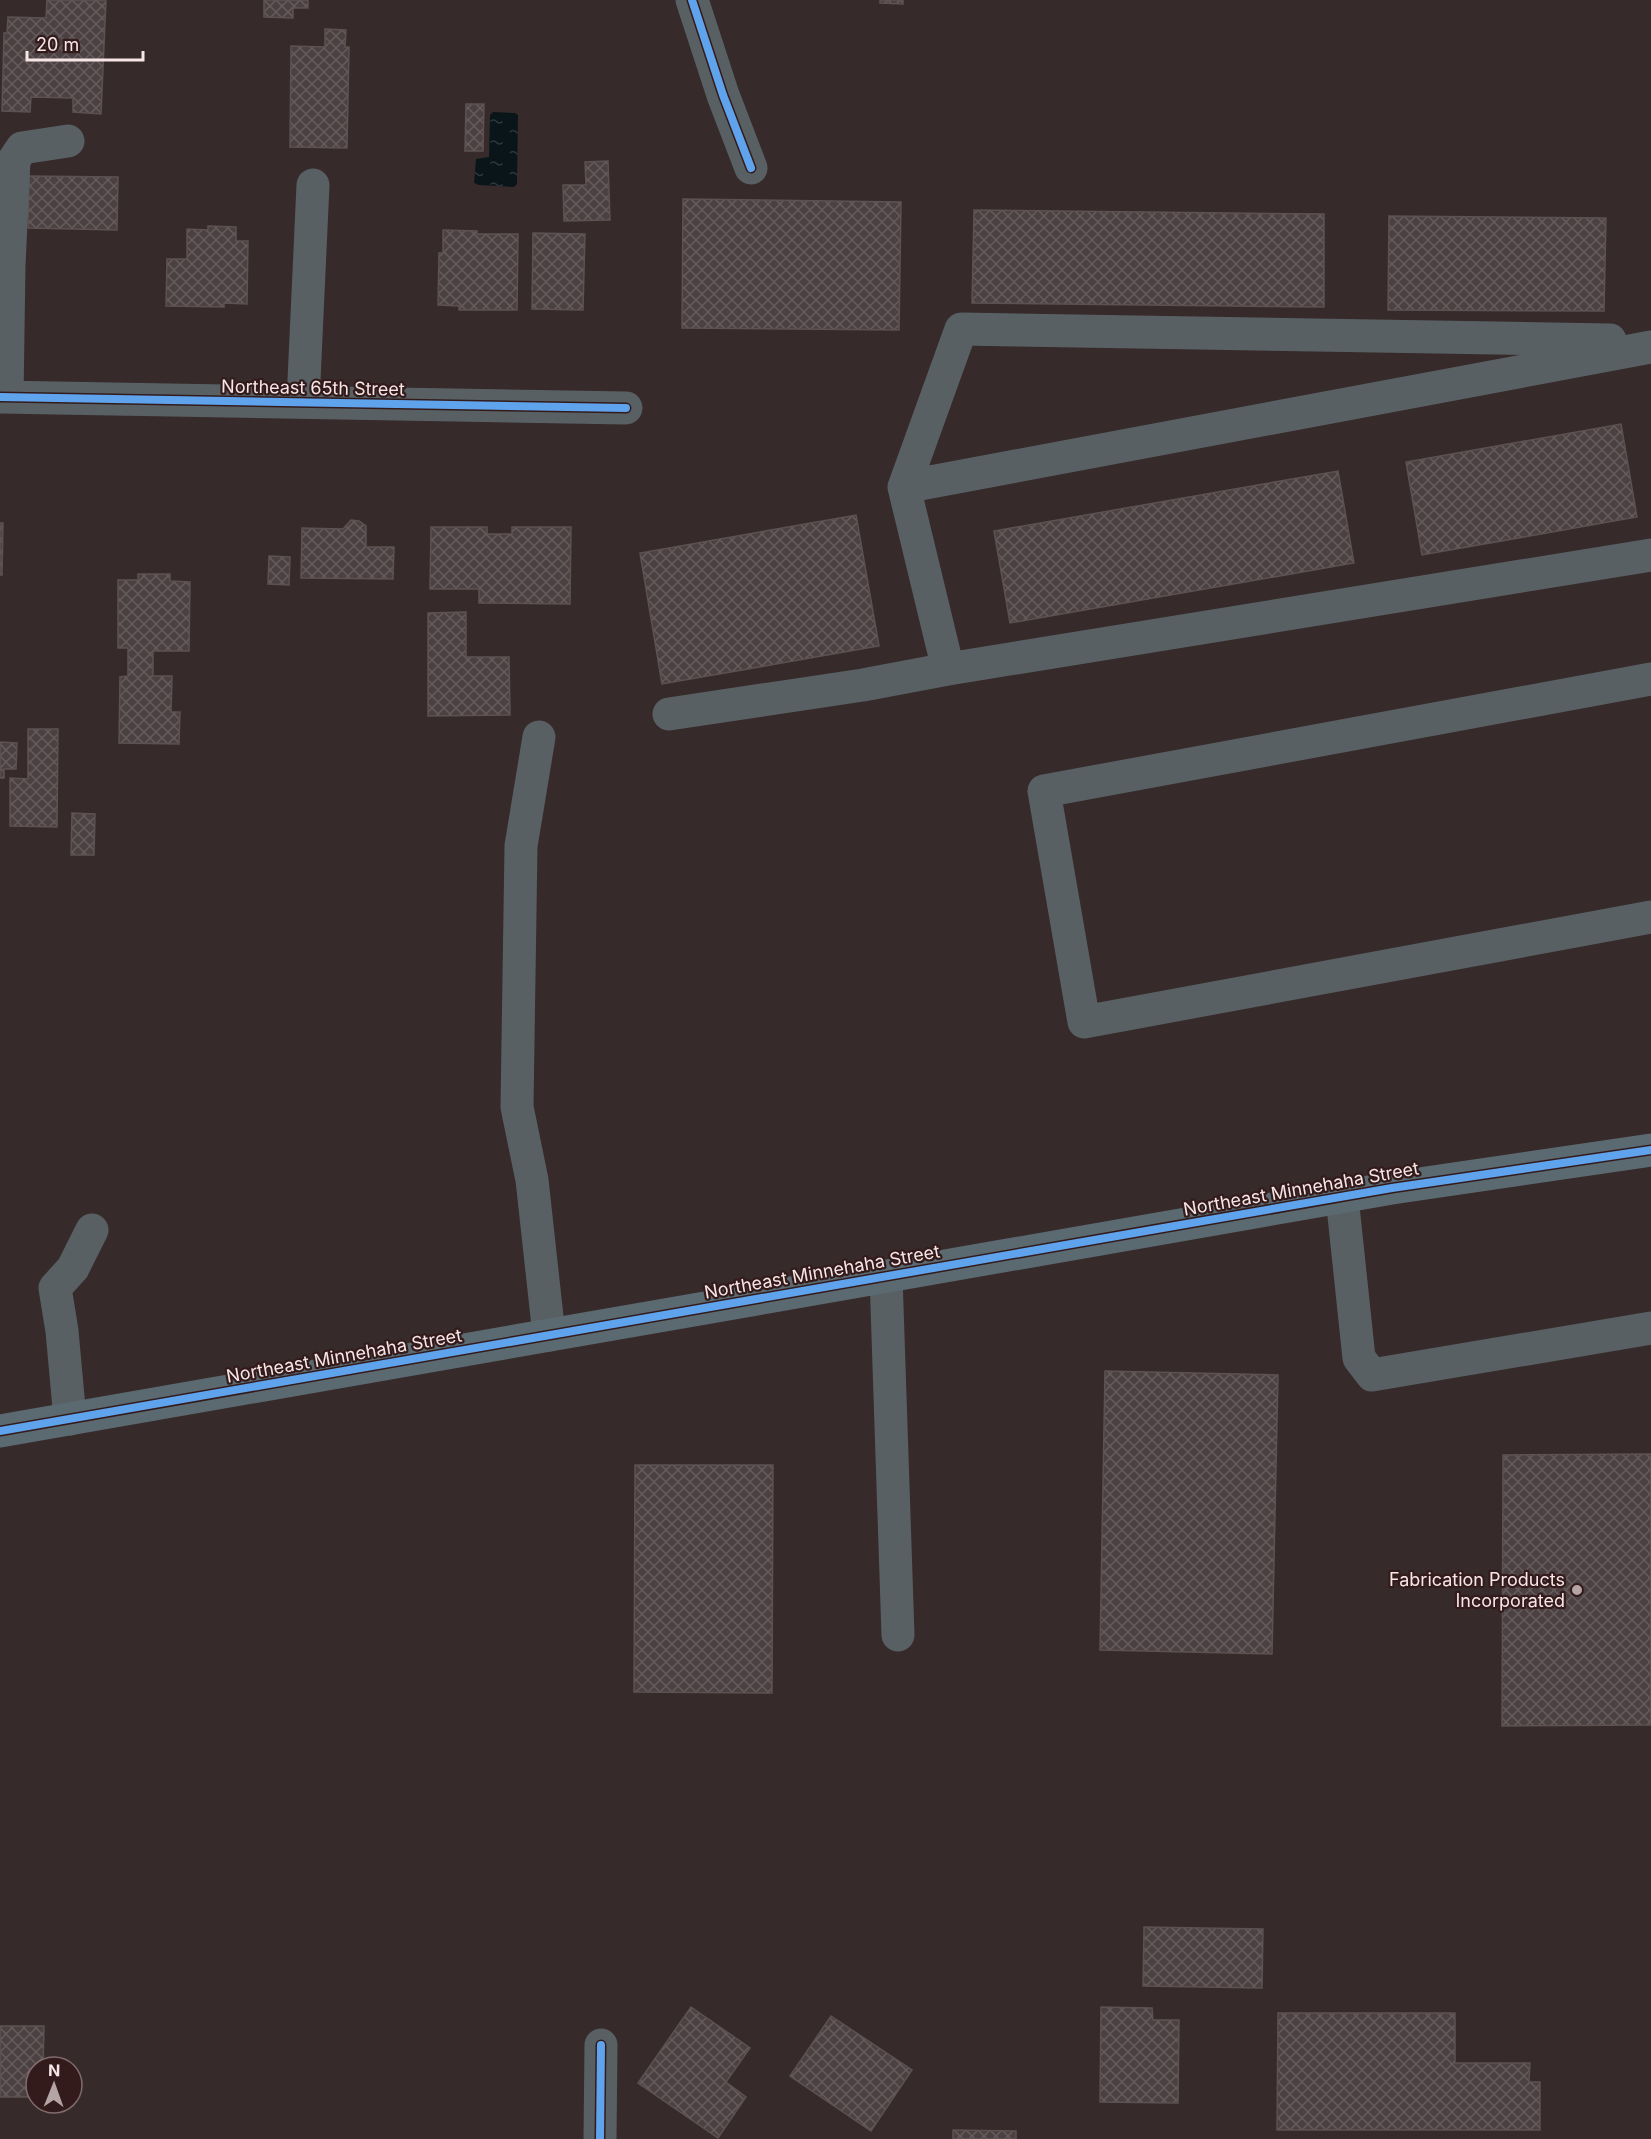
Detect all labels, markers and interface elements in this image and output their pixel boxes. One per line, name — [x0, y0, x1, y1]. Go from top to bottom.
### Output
scale bar — [27, 24, 142, 62]
text: 20 m — [36, 34, 79, 55]
street label: Northeast 65th Street — [221, 375, 405, 400]
street label: Northeast Minnehaha Street — [1181, 1157, 1420, 1220]
street label: Northeast Minnehaha Street — [702, 1240, 941, 1303]
street label: Northeast Minnehaha Street — [224, 1324, 463, 1387]
place label: Fabrication Products Incorporated — [1389, 1569, 1565, 1611]
marker: Fabrication Products Incorporated — [1570, 1583, 1584, 1597]
north arrow — [24, 2055, 84, 2115]
text: N — [48, 2060, 61, 2080]

